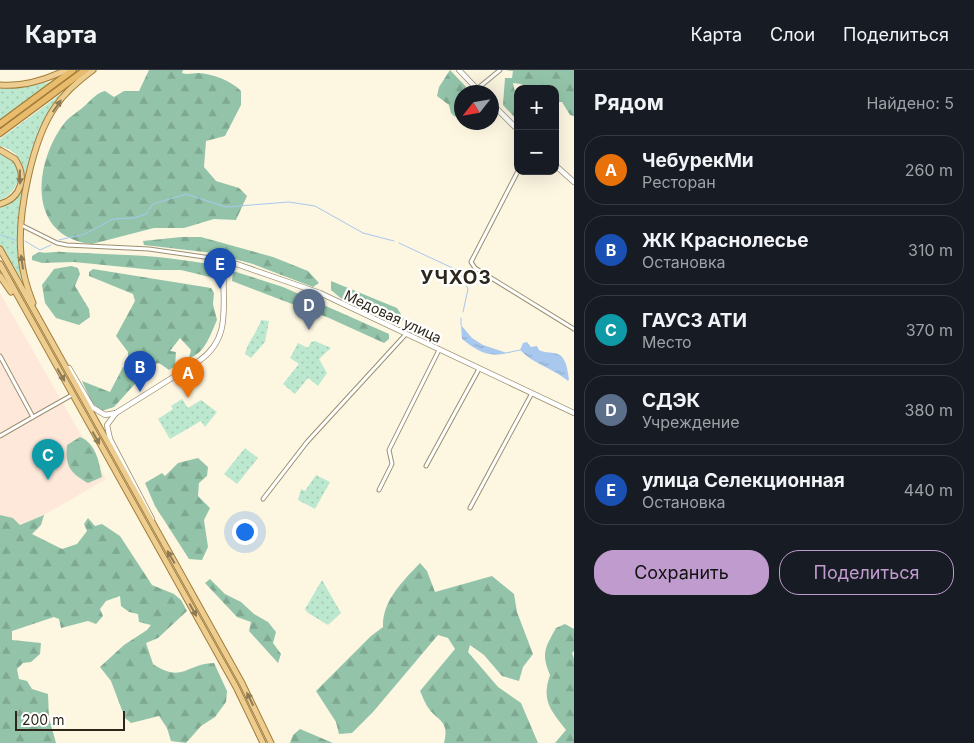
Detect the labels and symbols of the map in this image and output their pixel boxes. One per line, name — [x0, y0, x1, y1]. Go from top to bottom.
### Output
north arrow — [454, 85, 499, 130]
one-way arrow — [51, 100, 62, 113]
one-way arrow — [16, 169, 24, 185]
pin: E — [204, 248, 236, 289]
one-way arrow — [17, 253, 25, 269]
district label: УЧХОЗ — [420, 266, 492, 289]
street label: Медовая улица — [342, 286, 444, 346]
pin: D — [293, 289, 325, 330]
pin: B — [124, 351, 156, 392]
pin: A — [172, 357, 204, 398]
one-way arrow — [56, 368, 65, 381]
one-way arrow — [92, 430, 100, 445]
pin: C — [32, 439, 64, 480]
your location — [232, 519, 258, 545]
one-way arrow — [167, 550, 176, 564]
one-way arrow — [189, 602, 197, 617]
one-way arrow — [246, 692, 254, 706]
scale bar — [15, 708, 125, 731]

